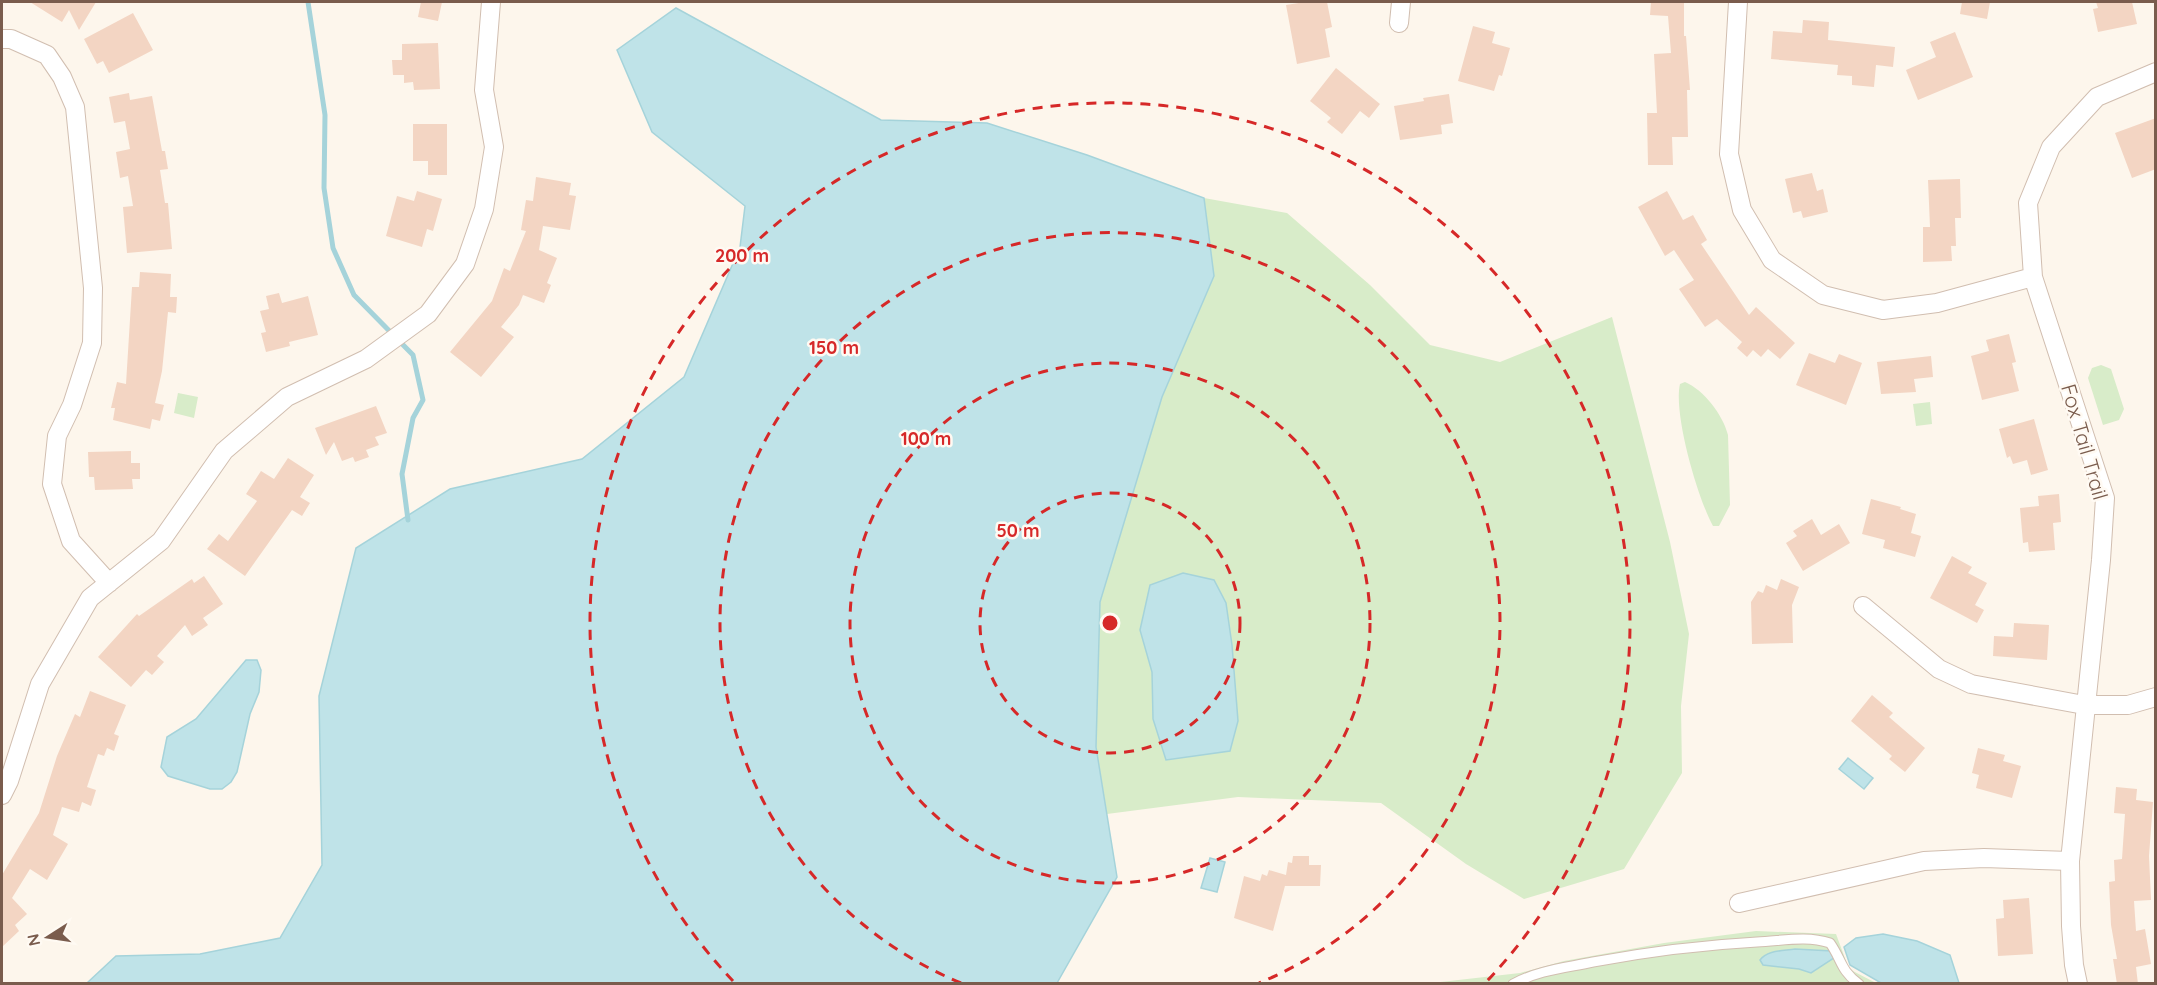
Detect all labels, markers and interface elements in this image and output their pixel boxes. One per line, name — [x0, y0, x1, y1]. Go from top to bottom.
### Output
text: 200 m — [715, 244, 769, 267]
text: 150 m — [809, 336, 859, 359]
street label: Fox Tail Trail — [2056, 381, 2114, 503]
text: 100 m — [901, 427, 951, 450]
text: 50 m — [996, 519, 1040, 542]
centre of rings — [1100, 613, 1120, 633]
north arrow — [18, 907, 78, 967]
text: N — [22, 932, 44, 948]

